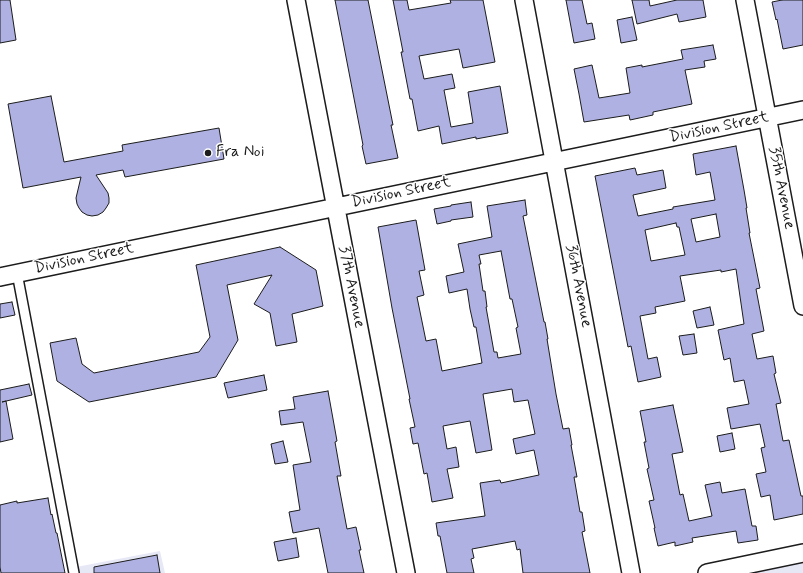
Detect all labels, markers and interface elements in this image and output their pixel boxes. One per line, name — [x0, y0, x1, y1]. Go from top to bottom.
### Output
street label: Division Street — [668, 108, 770, 148]
place label: Fra Noi — [216, 143, 264, 163]
street label: 35th Avenue — [764, 145, 798, 231]
marker: Fra Noi — [203, 148, 213, 158]
street label: Division Street — [350, 173, 452, 213]
street label: Division Street — [33, 239, 135, 279]
street label: 36th Avenue — [561, 243, 595, 329]
street label: 37th Avenue — [334, 244, 368, 330]

